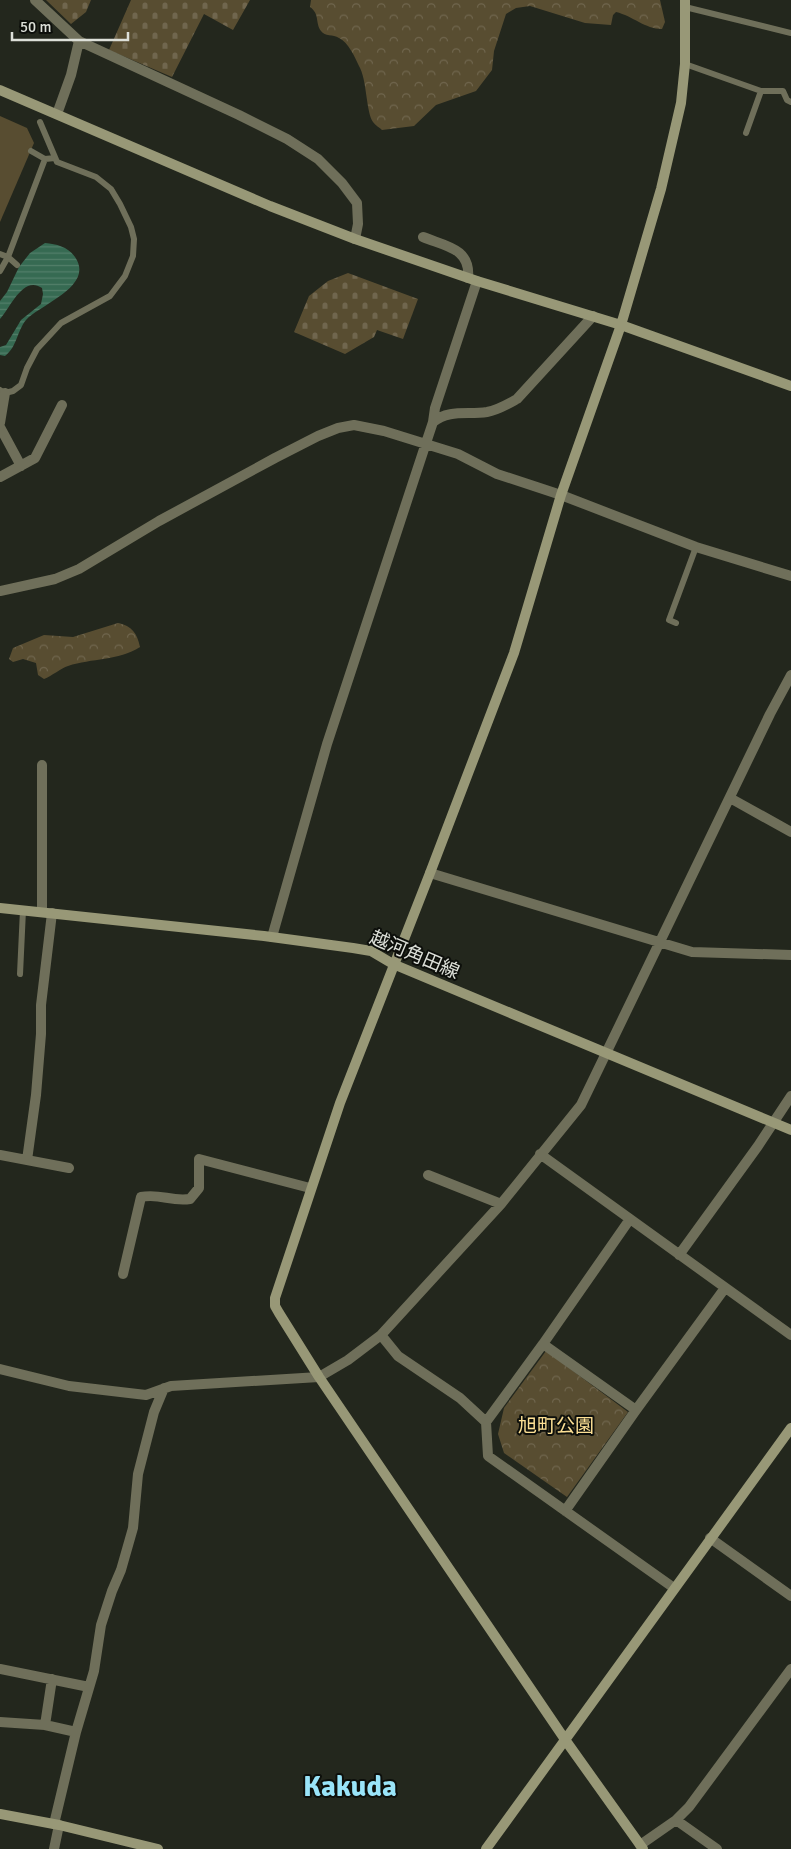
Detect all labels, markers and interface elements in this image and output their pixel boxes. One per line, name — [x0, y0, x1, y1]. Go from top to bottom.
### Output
scale bar — [12, 10, 129, 42]
text: 50 m — [20, 18, 51, 36]
street label: 越河角田線 — [366, 925, 463, 985]
park label: 旭町公園 — [518, 1414, 594, 1438]
district label: Kakuda — [303, 1769, 397, 1804]

